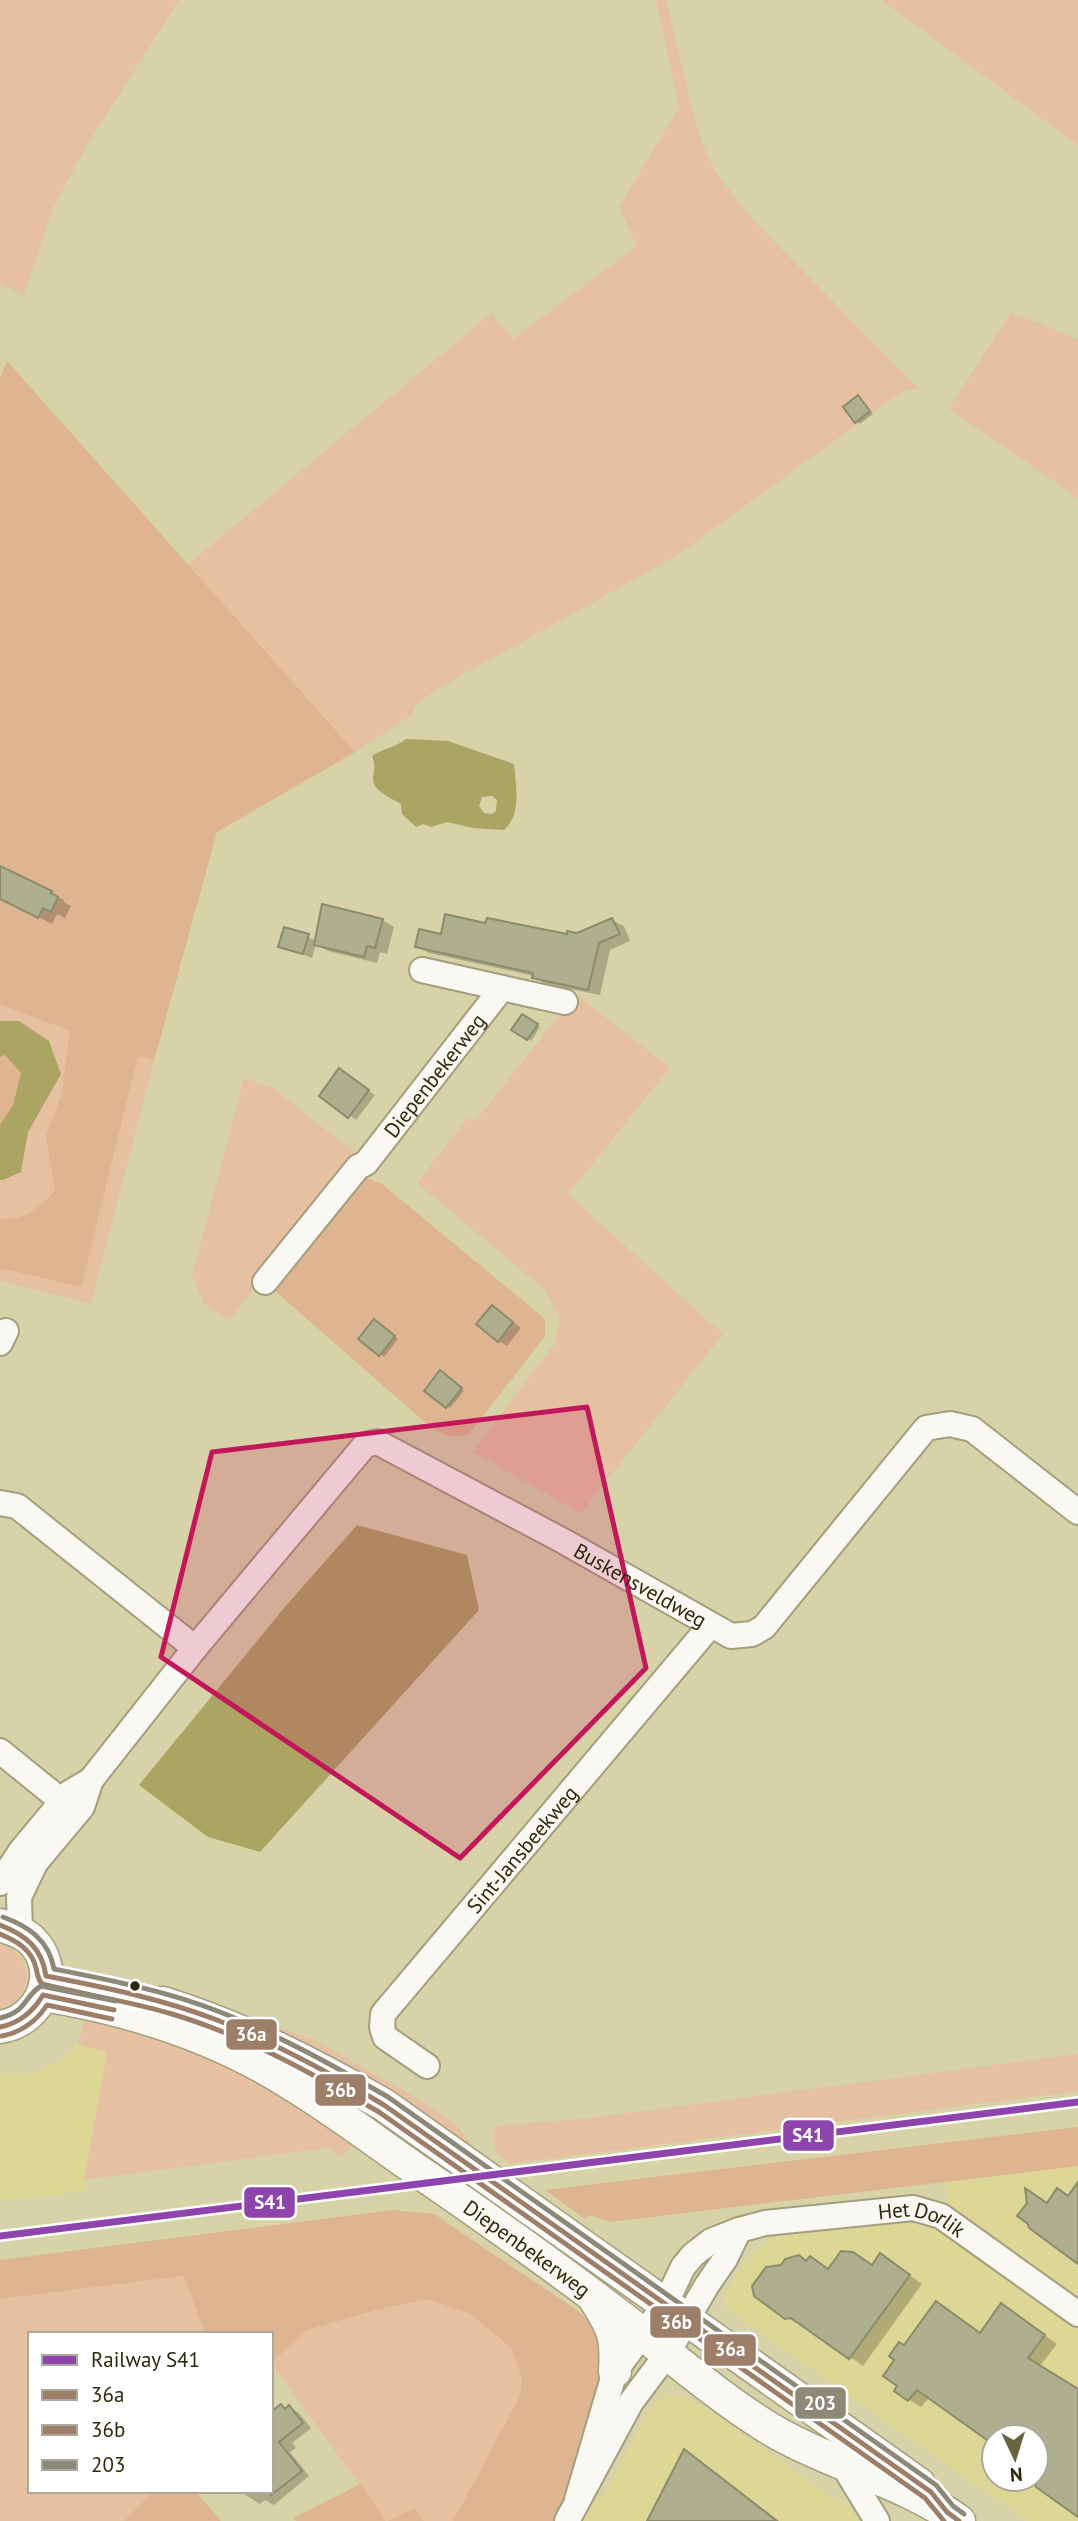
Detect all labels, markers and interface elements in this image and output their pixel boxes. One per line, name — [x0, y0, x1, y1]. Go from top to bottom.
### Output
street label: Diepenbekerweg — [377, 1008, 491, 1143]
street label: Buskensveldweg — [569, 1536, 712, 1633]
street label: Sint-Jansbeekweg — [460, 1780, 583, 1919]
unlabelled marker — [128, 1979, 142, 1993]
line badge: 36a — [225, 2018, 278, 2051]
text: 36a — [236, 2022, 266, 2046]
line badge: 36b — [314, 2073, 367, 2107]
text: 36b — [324, 2078, 356, 2102]
line badge: S41 — [782, 2119, 835, 2152]
text: S41 — [792, 2123, 824, 2147]
line badge: S41 — [243, 2186, 296, 2219]
text: S41 — [254, 2190, 286, 2214]
street label: Diepenbekerweg — [459, 2193, 596, 2303]
street label: Het Dorlik — [877, 2194, 971, 2243]
line badge: 36b — [649, 2305, 702, 2339]
text: 36b — [660, 2310, 692, 2334]
legend — [28, 2332, 273, 2493]
line badge: 36a — [703, 2333, 757, 2367]
text: 36a — [715, 2337, 745, 2361]
text: Railway S41 — [91, 2346, 200, 2373]
text: 36a — [91, 2381, 124, 2408]
line badge: 203 — [794, 2386, 847, 2420]
text: 203 — [804, 2391, 836, 2415]
text: 36b — [91, 2416, 125, 2443]
north arrow — [980, 2423, 1050, 2493]
text: 203 — [91, 2451, 125, 2478]
text: N — [1009, 2463, 1023, 2487]

